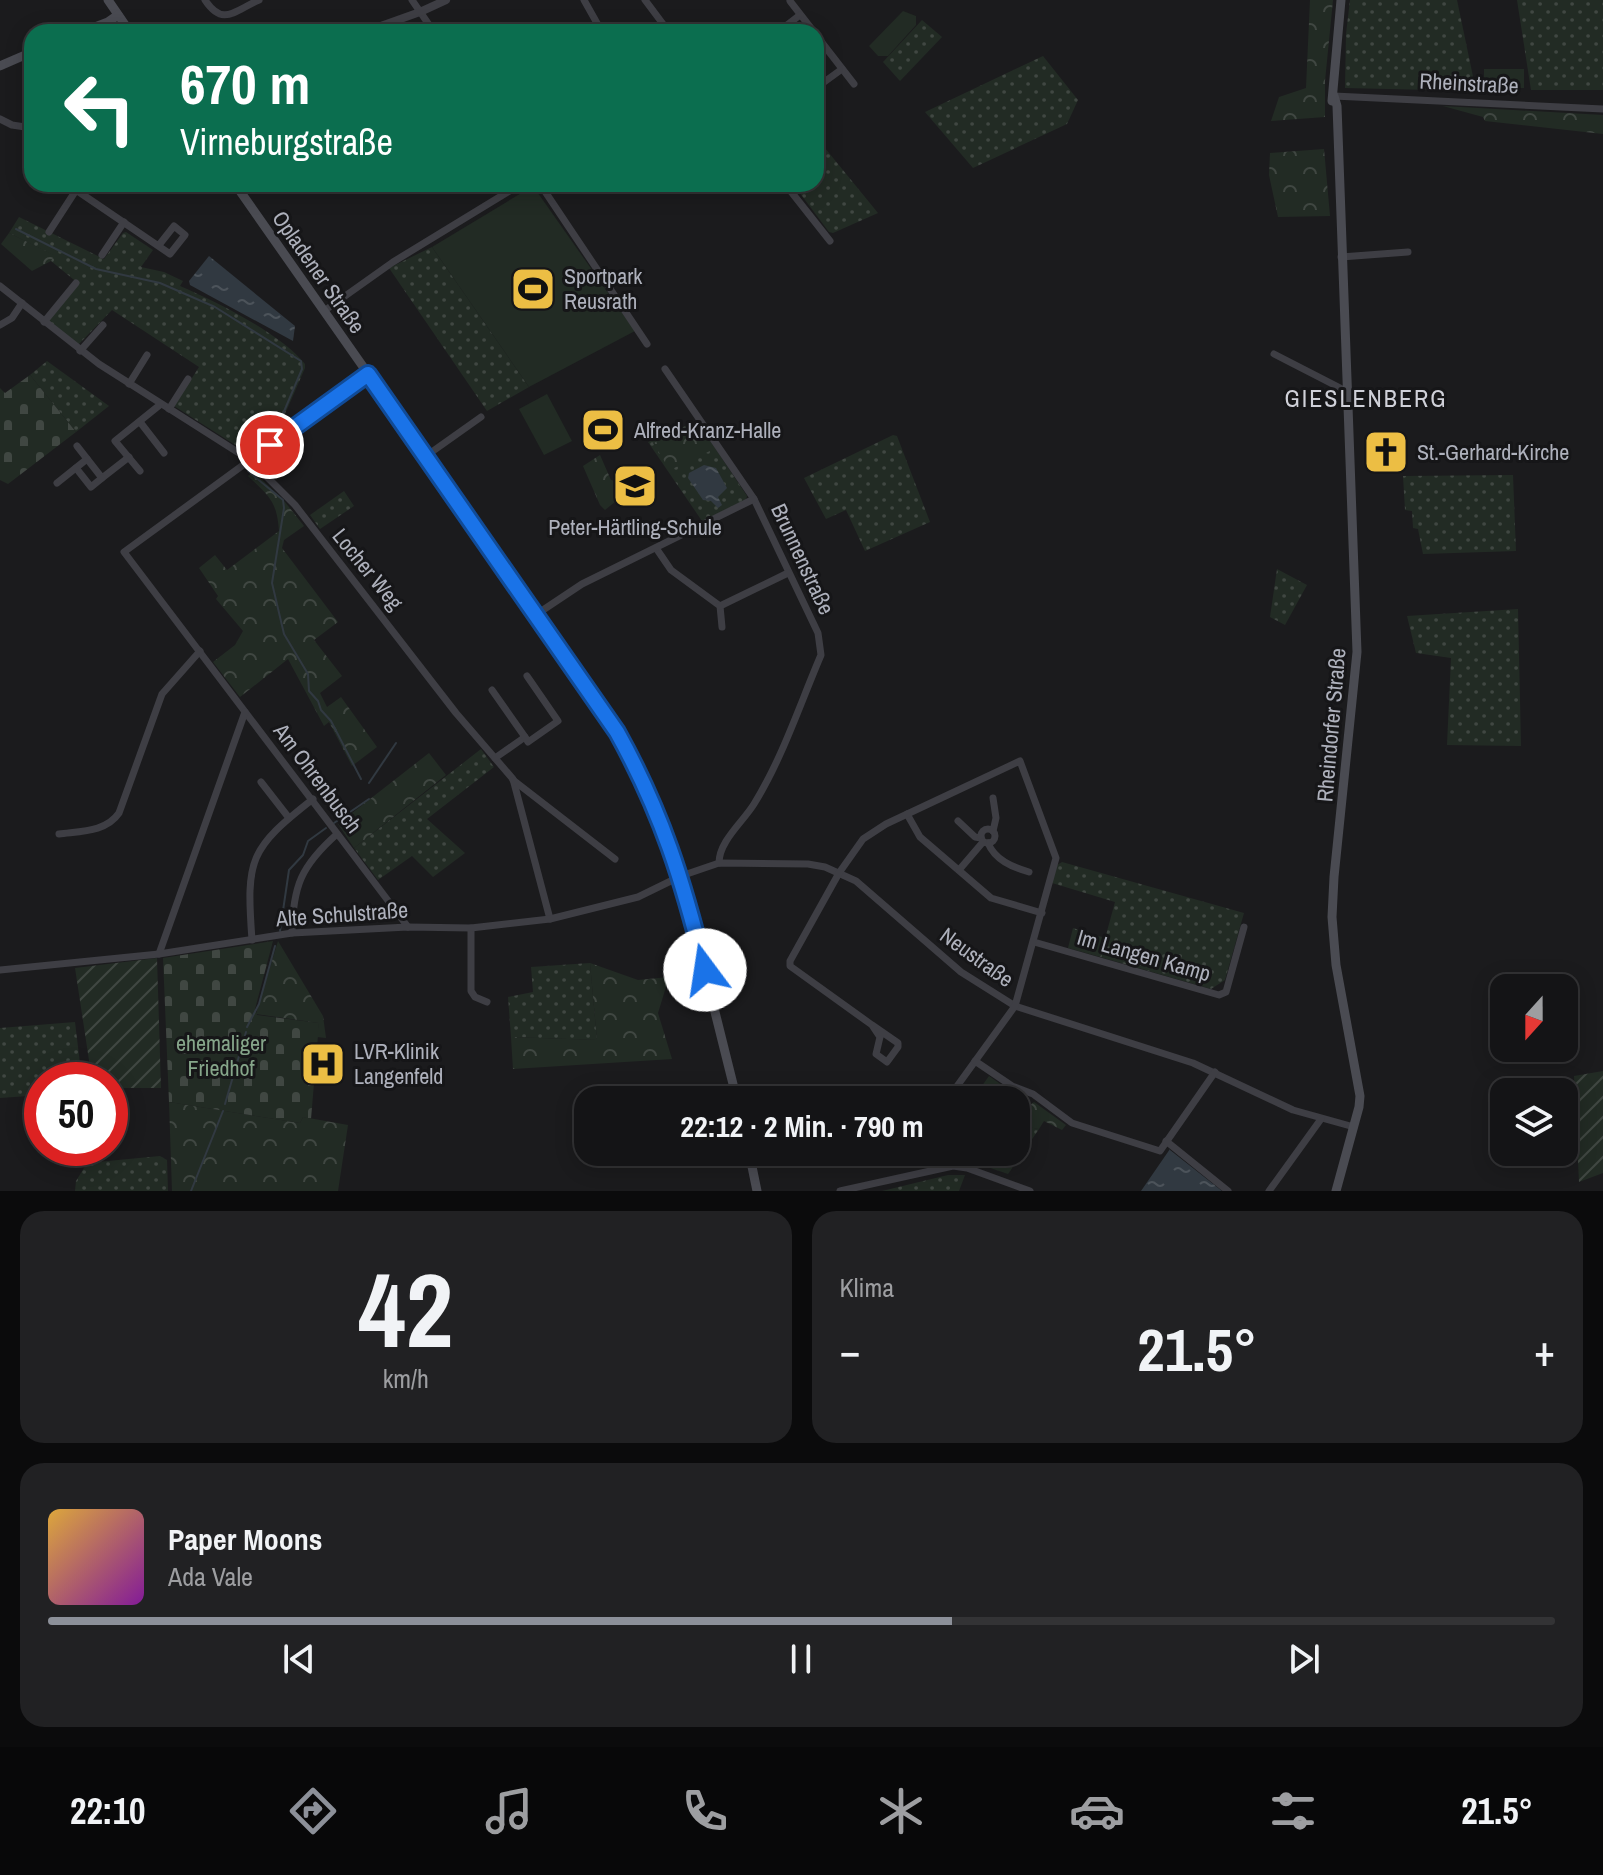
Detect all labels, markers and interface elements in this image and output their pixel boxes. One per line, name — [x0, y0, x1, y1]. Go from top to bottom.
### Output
text: 670 m — [180, 46, 310, 121]
icon: left — [48, 56, 152, 160]
street label: Rheinstraße — [1419, 65, 1519, 101]
text: Virneburgstraße — [180, 118, 393, 166]
street label: Opladener Straße — [266, 205, 372, 339]
place label: Sportpark Reusrath — [564, 261, 643, 316]
sports icon: Sportpark Reusrath — [509, 265, 557, 313]
district label: GIESLENBERG — [1284, 382, 1448, 414]
sports icon: Alfred-Kranz-Halle — [579, 406, 627, 454]
pin — [236, 411, 304, 479]
place label: Alfred-Kranz-Halle — [633, 415, 781, 445]
icon: arrive — [248, 423, 292, 467]
church icon: St.-Gerhard-Kirche — [1362, 428, 1410, 476]
place label: St.-Gerhard-Kirche — [1417, 437, 1569, 467]
school or university icon: Peter-Härtling-Schule — [611, 462, 659, 510]
street label: Brunnenstraße — [764, 499, 842, 619]
place label: Peter-Härtling-Schule — [548, 512, 722, 542]
street label: Locher Weg — [326, 522, 410, 616]
street label: Rheindorfer Straße — [1309, 647, 1353, 803]
street label: Am Ohrenbusch — [266, 716, 369, 839]
street label: Alte Schulstraße — [274, 894, 409, 934]
street label: Neustraße — [934, 920, 1020, 994]
street label: Im Langen Kamp — [1074, 922, 1214, 988]
position arrow — [663, 928, 747, 1012]
north arrow — [1490, 974, 1578, 1062]
map controls — [1490, 974, 1578, 1166]
park label: ehemaliger Friedhof — [176, 1028, 266, 1083]
place label: LVR-Klinik Langenfeld — [354, 1036, 443, 1091]
hospital icon: LVR-Klinik Langenfeld — [299, 1040, 347, 1088]
speed limit sign: 50 — [24, 1062, 128, 1166]
button: layers — [1490, 1078, 1578, 1166]
text: 22:12 · 2 Min. · 790 m — [680, 1106, 924, 1146]
text: 42 — [358, 1239, 453, 1379]
text: Klima — [840, 1270, 894, 1305]
text: 21.5° — [1137, 1309, 1257, 1390]
text: − — [840, 1320, 861, 1380]
text: + — [1534, 1320, 1555, 1380]
text: km/h — [383, 1361, 429, 1396]
text: Paper Moons — [168, 1519, 322, 1559]
text: Ada Vale — [168, 1559, 253, 1594]
icon: previous — [277, 1637, 321, 1681]
icon: pause — [779, 1637, 823, 1681]
icon: next — [1282, 1637, 1326, 1681]
icon: directions — [285, 1783, 341, 1839]
icon: music — [481, 1783, 537, 1839]
icon: phone — [677, 1783, 733, 1839]
icon: climate — [873, 1783, 929, 1839]
icon: car — [1069, 1783, 1125, 1839]
icon: filters — [1265, 1783, 1321, 1839]
text: 22:10 — [70, 1787, 145, 1835]
text: 21.5° — [1461, 1787, 1533, 1835]

